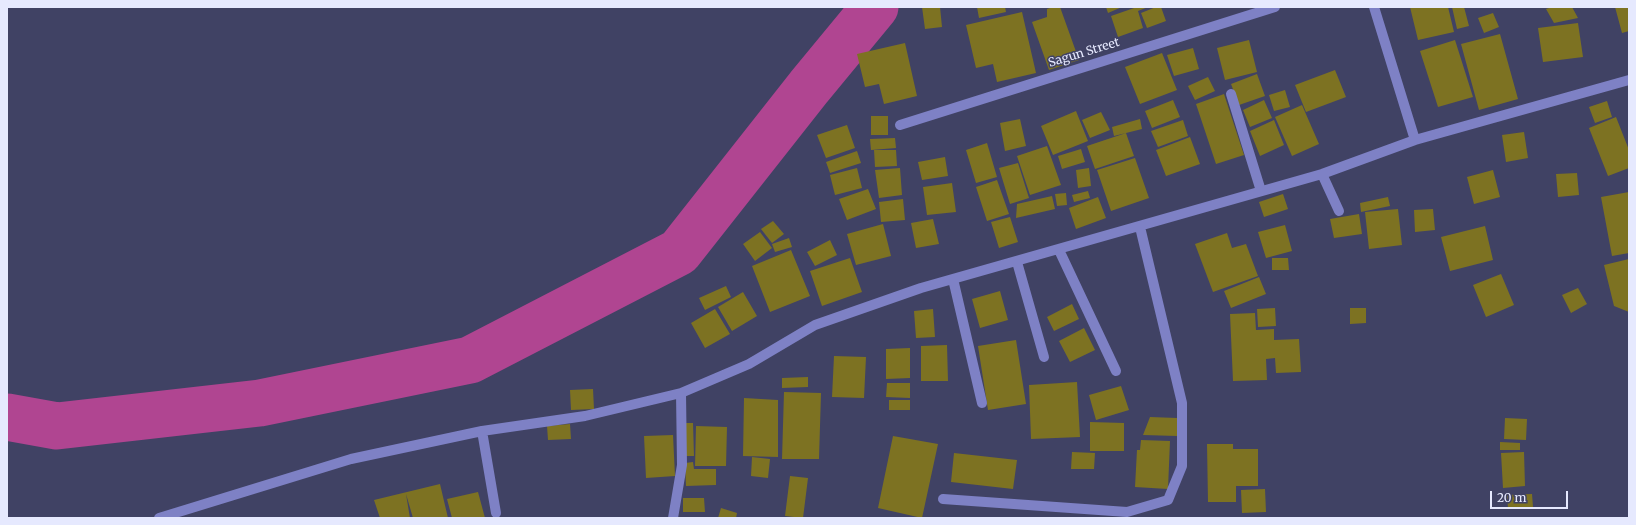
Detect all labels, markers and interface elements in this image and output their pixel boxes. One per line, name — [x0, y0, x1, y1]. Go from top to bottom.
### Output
street label: Sagun Street — [1047, 35, 1121, 71]
scale bar — [1492, 483, 1570, 509]
text: 20 m — [1497, 490, 1526, 505]

